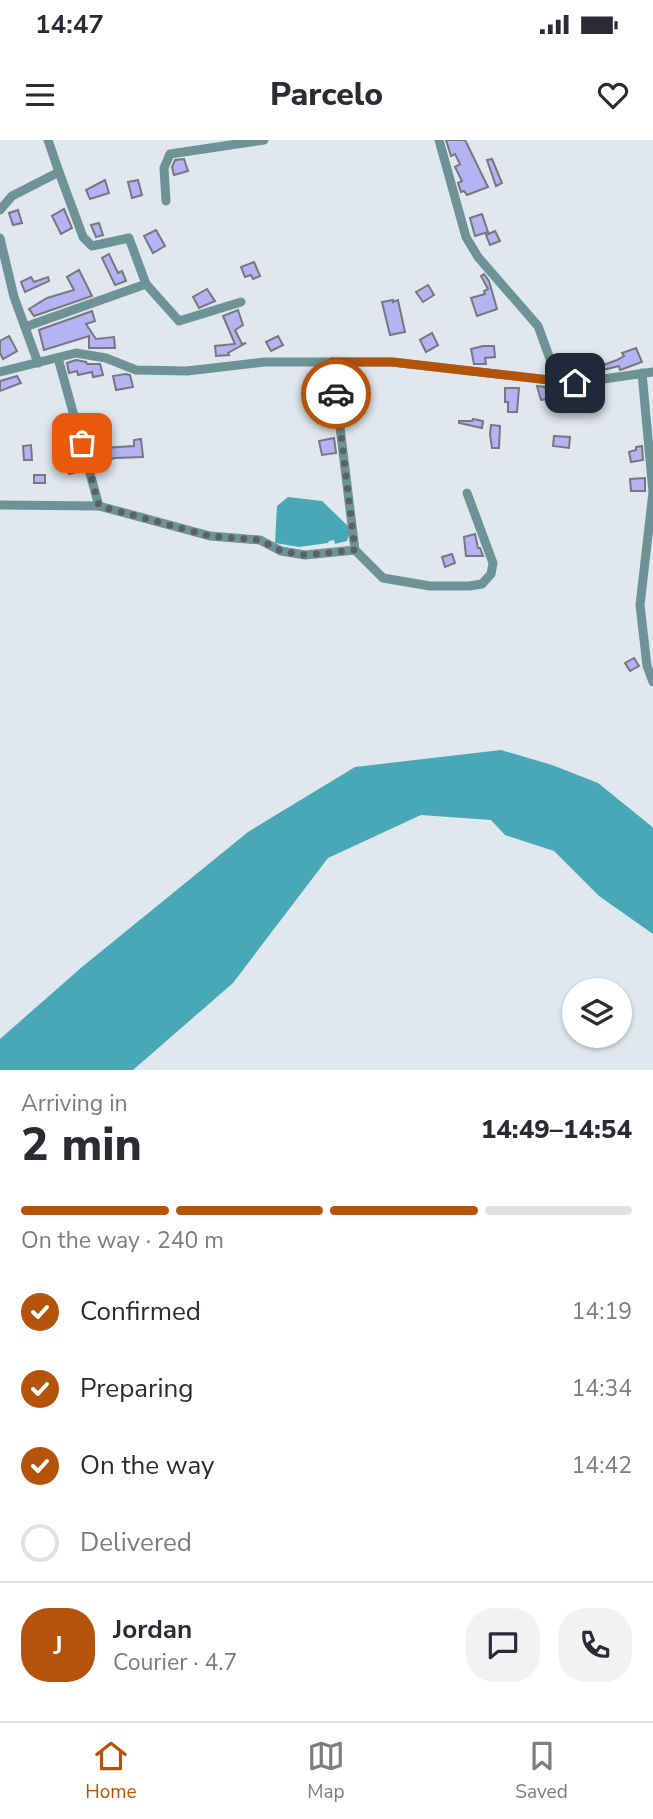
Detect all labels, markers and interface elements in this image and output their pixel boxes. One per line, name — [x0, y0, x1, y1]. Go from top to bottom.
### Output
text: 14:47 — [35, 7, 104, 42]
text: Parcelo — [270, 73, 383, 116]
icon: menu — [21, 76, 59, 114]
icon: heart — [594, 76, 632, 114]
pin — [545, 353, 605, 413]
courier — [301, 359, 371, 429]
icon: home — [556, 364, 594, 402]
icon: car — [317, 375, 355, 413]
pin — [52, 413, 112, 473]
icon: bag — [63, 424, 101, 462]
map controls — [562, 978, 632, 1048]
button: layers — [562, 978, 632, 1048]
text: Arriving in — [21, 1088, 128, 1119]
text: 14:49–14:54 — [481, 1112, 632, 1147]
text: 2 min — [21, 1113, 142, 1176]
text: On the way · 240 m — [21, 1225, 224, 1256]
icon: check — [21, 1293, 59, 1331]
text: Confirmed — [80, 1294, 201, 1329]
text: 14:19 — [572, 1296, 632, 1327]
icon: check — [21, 1370, 59, 1408]
text: Preparing — [80, 1371, 193, 1406]
text: 14:34 — [572, 1373, 632, 1404]
icon: check — [21, 1447, 59, 1485]
text: On the way — [80, 1448, 214, 1483]
text: 14:42 — [572, 1450, 632, 1481]
text: Delivered — [80, 1525, 192, 1560]
button: chat — [466, 1608, 540, 1682]
button: phone — [558, 1608, 632, 1682]
text: Jordan — [113, 1612, 192, 1647]
text: J — [53, 1628, 63, 1663]
text: Courier · 4.7 — [113, 1647, 237, 1678]
tab: Home — [85, 1737, 137, 1805]
tab: Map — [307, 1737, 345, 1805]
tab: Saved — [515, 1737, 568, 1805]

